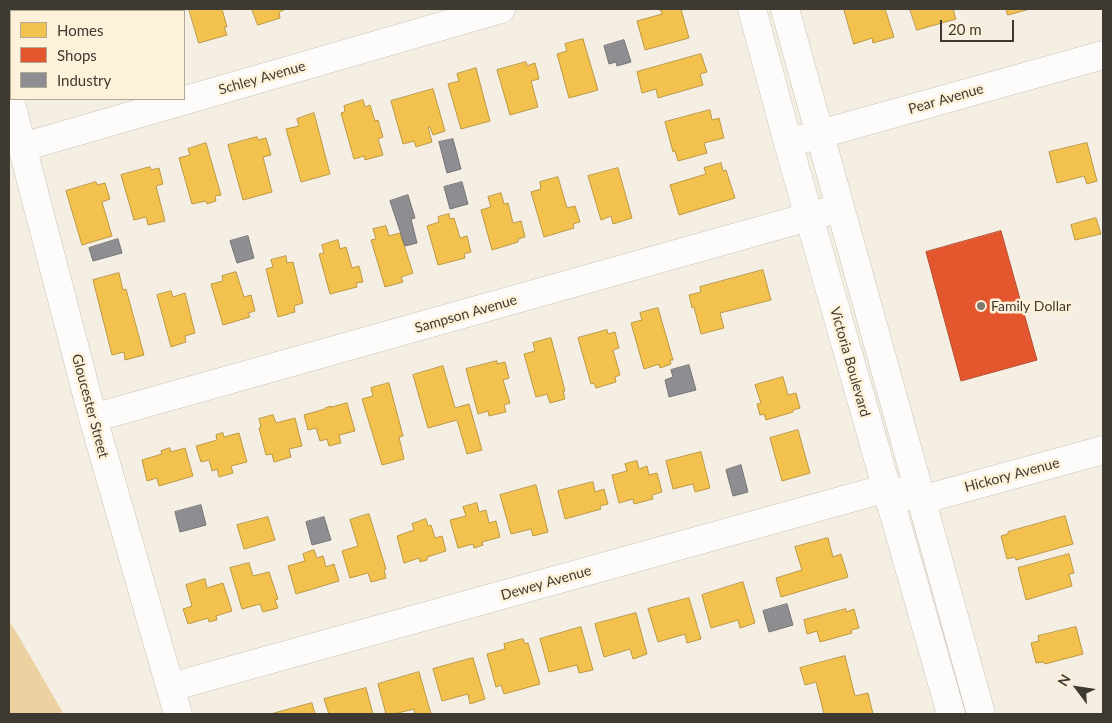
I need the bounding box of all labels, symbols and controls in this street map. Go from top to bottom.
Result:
legend [10,10,185,100]
scale bar [942,10,1016,42]
text: 20 m [948,20,982,38]
text: Homes [57,21,103,39]
text: Shops [57,46,97,64]
street label: Schley Avenue [217,58,307,98]
text: Industry [57,71,111,89]
street label: Pear Avenue [906,80,986,118]
street label: Sampson Avenue [413,291,519,337]
place label: Family Dollar [991,298,1071,314]
marker: Family Dollar [975,300,987,312]
street label: Victoria Boulevard [826,305,874,419]
street label: Gloucester Street [68,352,112,460]
street label: Hickory Avenue [963,454,1061,496]
street label: Dewey Avenue [499,562,593,604]
north arrow [1052,663,1102,713]
text: N [1054,671,1074,689]

